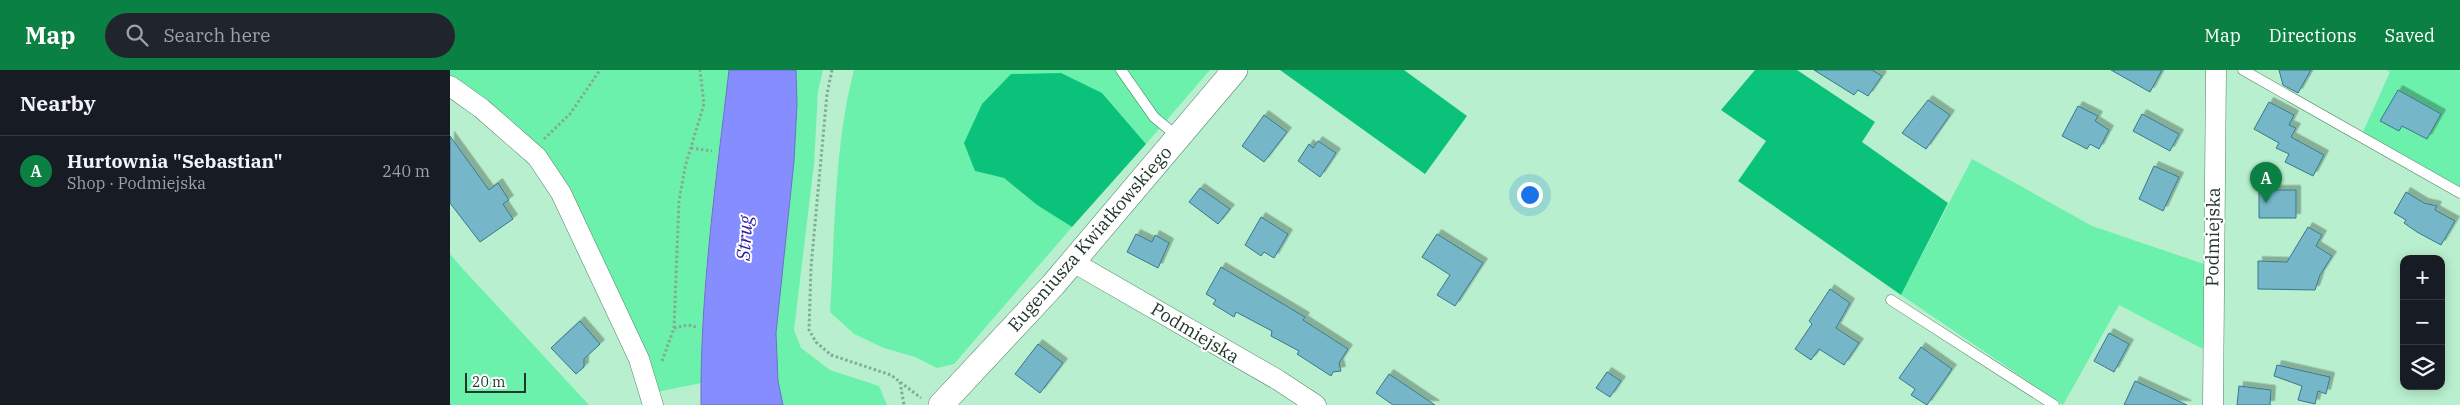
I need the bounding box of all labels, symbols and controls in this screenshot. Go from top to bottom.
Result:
search box [105,13,455,58]
text: Map [25,19,75,51]
icon: search [123,21,151,49]
text: Search here [163,23,270,47]
text: Map [2204,24,2241,47]
text: Directions [2269,24,2357,47]
text: Saved [2385,24,2435,47]
text: Nearby [20,89,96,117]
street label: Eugeniusza Kwiatkowskiego [1003,141,1177,336]
text: Hurtownia "Sebastian" [67,149,283,173]
text: A [30,161,42,181]
text: 240 m [382,161,430,181]
pin: A [2250,162,2282,203]
text: Shop · Podmiejska [67,173,206,193]
your location [1517,182,1543,208]
street label: Podmiejska [2200,187,2225,287]
water label: Strug [731,214,757,262]
map controls [2400,255,2445,390]
button: + [2400,255,2445,300]
street label: Podmiejska [1147,297,1244,368]
button: − [2400,300,2445,345]
button: layers [2400,345,2445,390]
scale bar [465,370,526,393]
text: 20 m [472,373,505,391]

